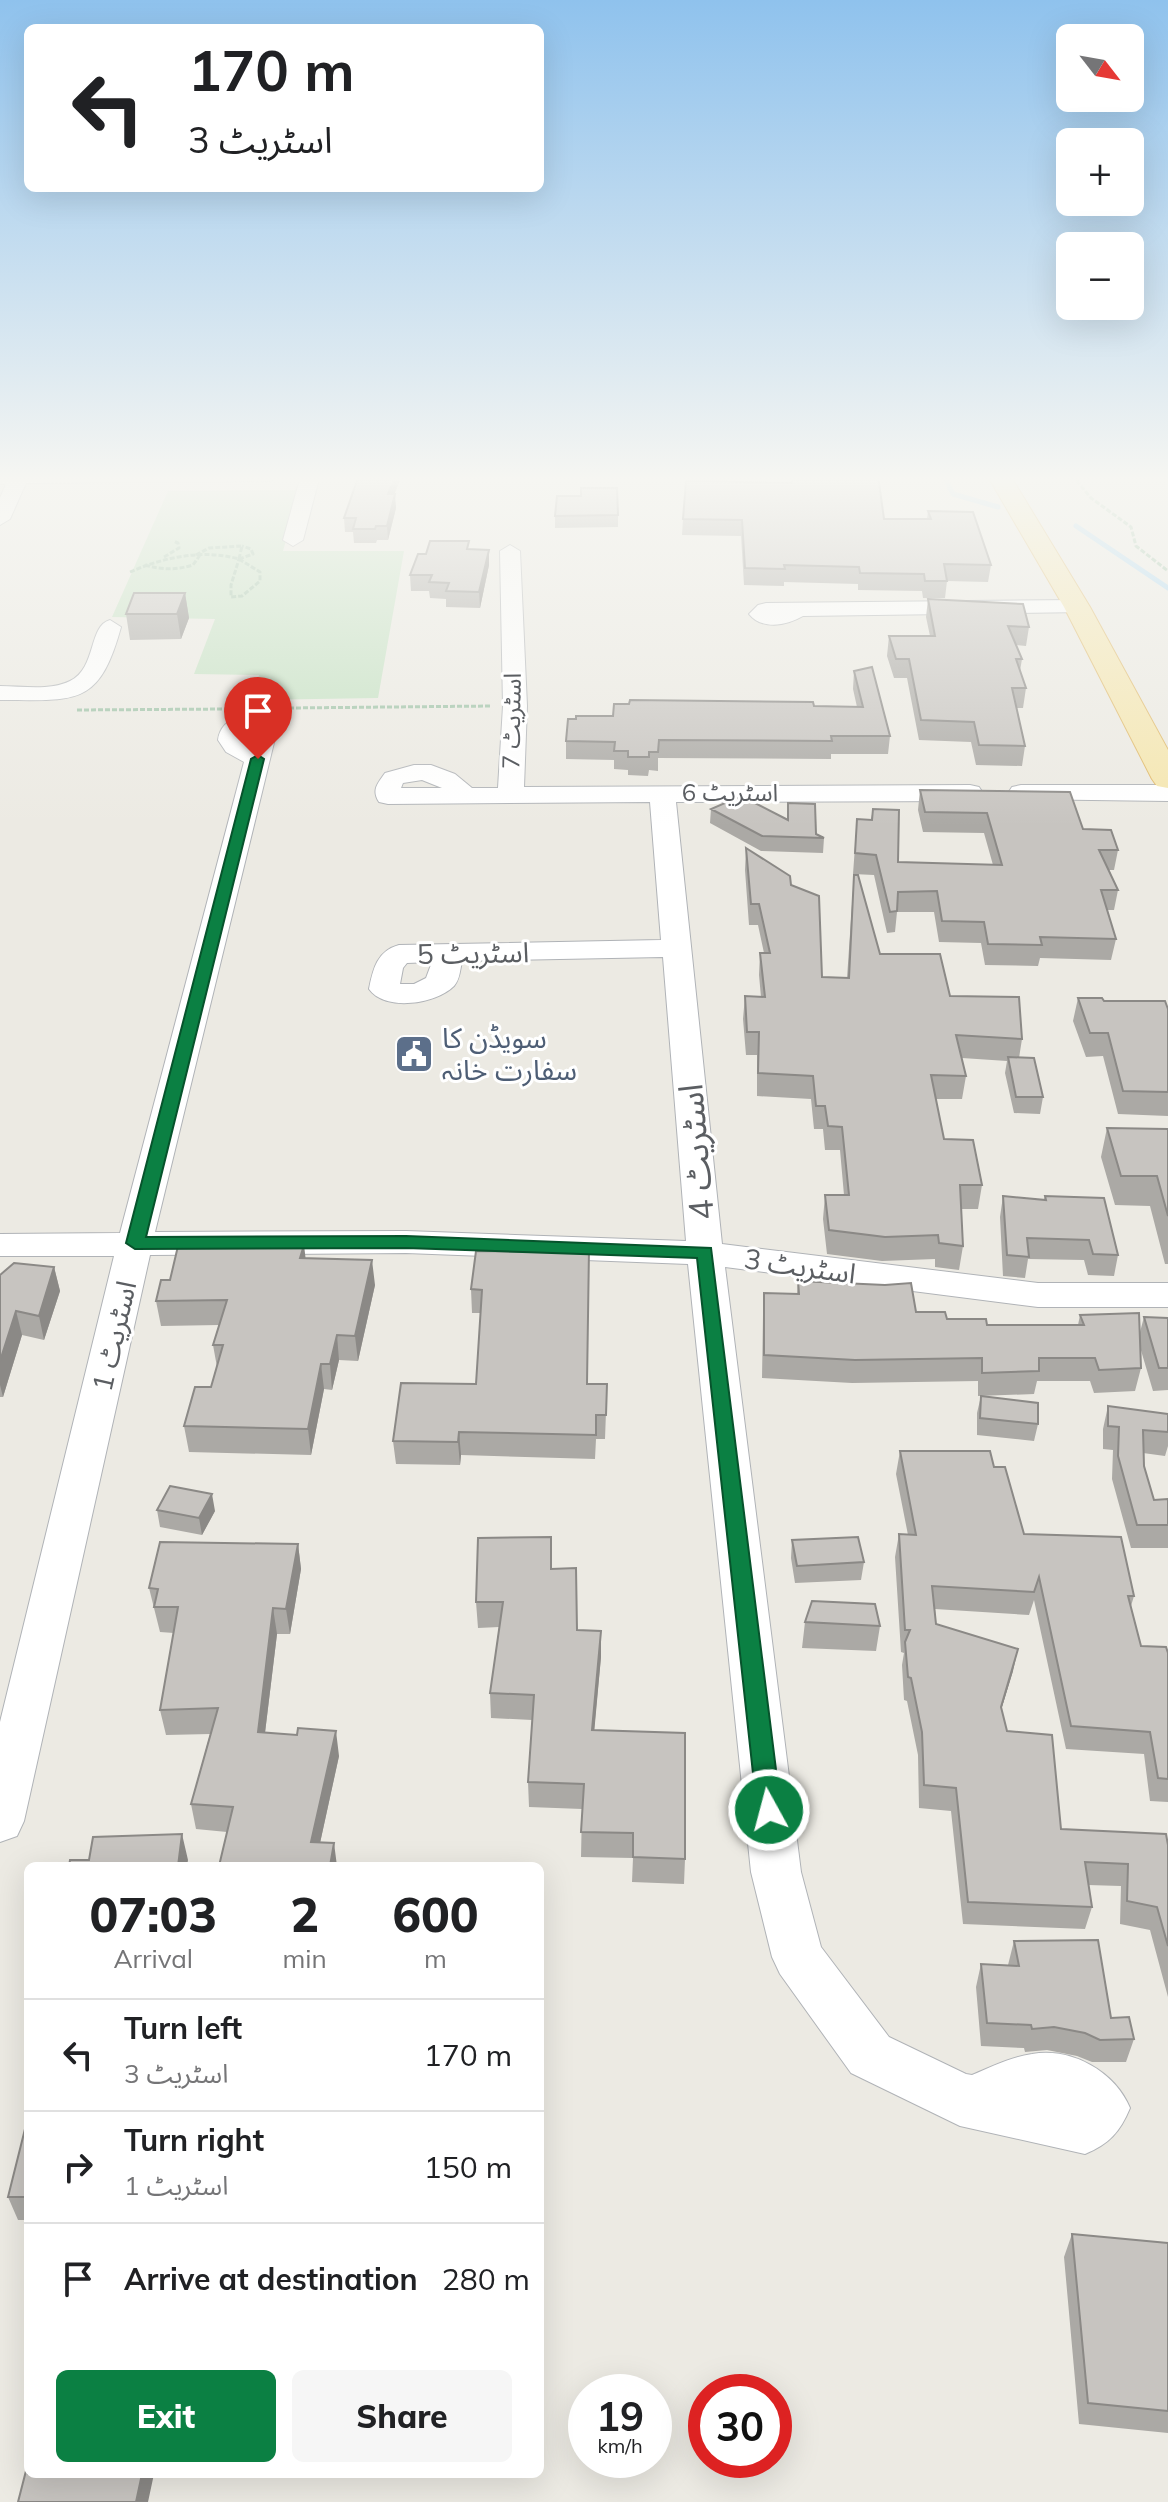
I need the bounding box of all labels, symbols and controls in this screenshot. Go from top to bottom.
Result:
north arrow [1056,24,1144,112]
map controls [1056,24,1144,320]
text: 170 m [188,35,355,105]
icon: left [56,56,160,160]
text: اسٹریٹ 3 [188,117,333,162]
button: + [1056,128,1144,216]
button: − [1056,232,1144,320]
street label: اسٹریٹ 7 [495,673,527,769]
pin [224,677,292,759]
icon: arrive [236,689,280,733]
street label: اسٹریٹ 6 [682,777,778,807]
street label: اسٹریٹ 5 [416,934,529,971]
place label: سویڈن کا سفارت خانہ [442,1020,577,1087]
public building icon: سویڈن کا سفارت خانہ [393,1033,435,1075]
street label: اسٹریٹ 4 [668,1082,723,1222]
street label: اسٹریٹ 3 [742,1240,858,1291]
street label: اسٹریٹ 1 [84,1277,143,1395]
position arrow [727,1768,811,1852]
text: 07:03 [89,1884,217,1944]
text: 2 [290,1884,319,1944]
text: 600 [392,1884,479,1944]
text: Arrival [113,1942,193,1975]
text: min [283,1942,327,1975]
text: m [424,1942,447,1975]
text: Turn left [124,2009,242,2047]
icon: left [56,2033,100,2077]
text: 170 m [424,2036,512,2074]
text: اسٹریٹ 3 [124,2057,228,2090]
text: Turn right [124,2121,264,2159]
icon: right [56,2145,100,2189]
text: 150 m [424,2148,512,2186]
text: اسٹریٹ 1 [124,2169,228,2202]
icon: arrive [56,2257,100,2301]
text: Arrive at destination [124,2260,418,2298]
text: 280 m [442,2260,530,2298]
button: Exit [56,2370,276,2462]
button: Share [292,2370,512,2462]
speed limit sign: 30 [688,2374,792,2478]
text: 19 [596,2391,644,2441]
text: km/h [597,2433,643,2458]

